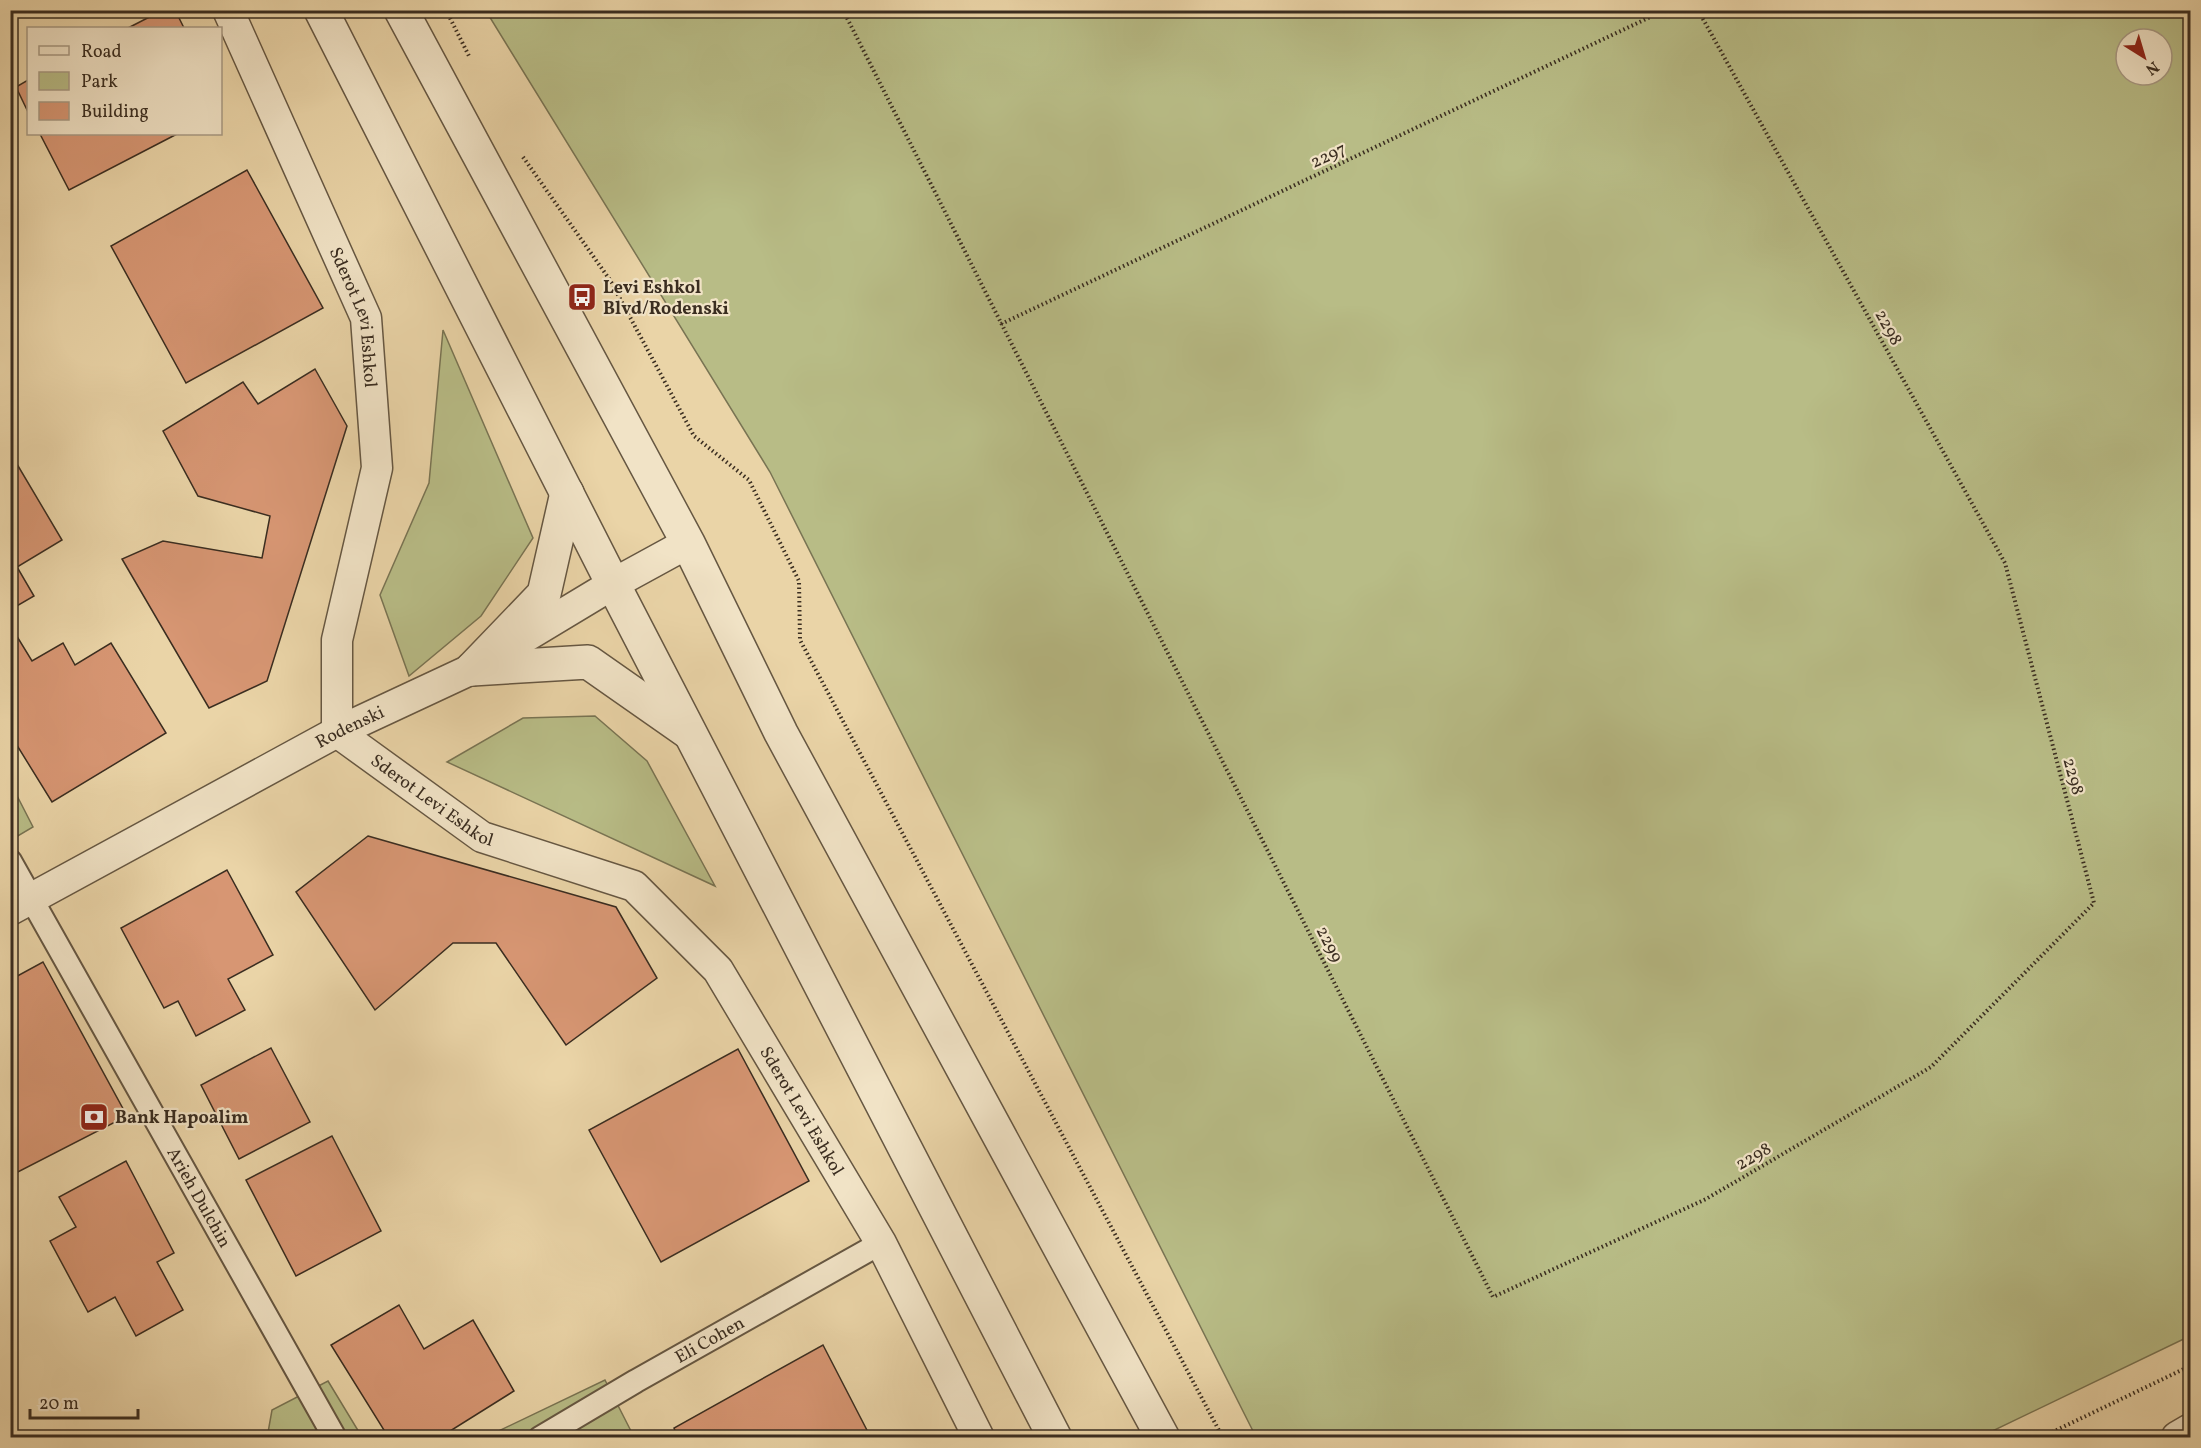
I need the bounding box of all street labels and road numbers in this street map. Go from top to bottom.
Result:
street label: 2297 [1306,137,1351,176]
street label: Sderot Levi Eshkol [322,244,382,388]
street label: 2298 [1868,305,1908,350]
street label: Rodenski [311,701,389,755]
street label: Sderot Levi Eshkol [365,749,496,854]
street label: 2298 [2056,755,2089,798]
street label: 2299 [1309,922,1348,967]
street label: Sderot Levi Eshkol [753,1042,849,1181]
street label: 2298 [1731,1137,1776,1178]
street label: Arieh Dulchin [160,1143,237,1253]
street label: Eli Cohen [671,1311,750,1371]

